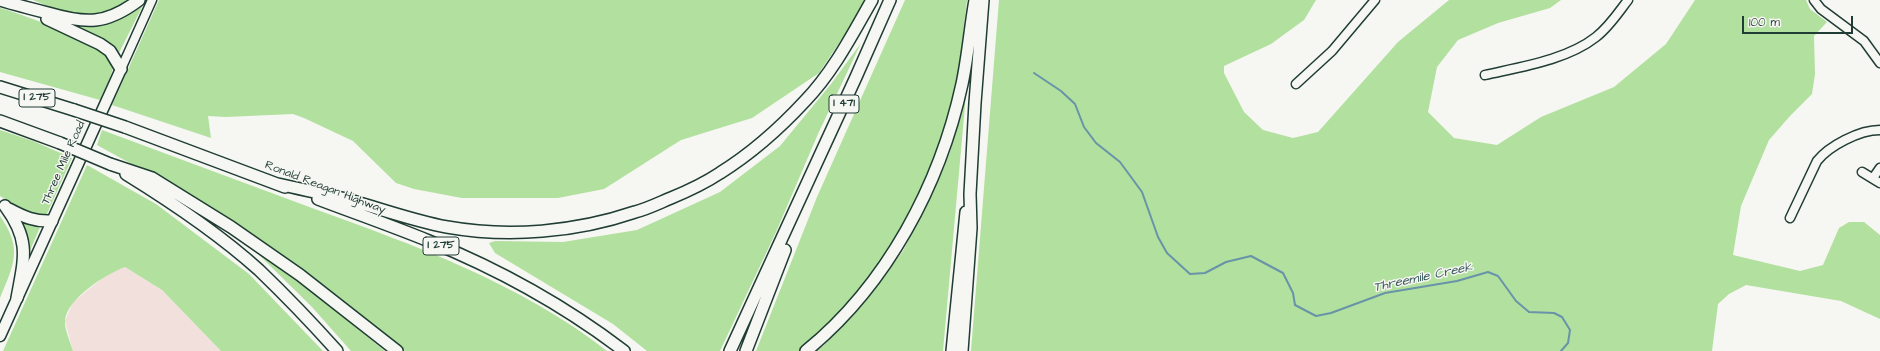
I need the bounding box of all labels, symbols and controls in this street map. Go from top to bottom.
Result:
scale bar [1744,8,1855,34]
text: 100 m [1749,14,1780,31]
road number: I 275 [19,89,55,107]
road number: I 471 [829,95,859,113]
street label: Three Mile Road [39,119,89,207]
street label: Ronald Reagan Highway [263,158,387,218]
road number: I 275 [423,237,459,255]
water label: Threemile Creek [1372,260,1474,296]

